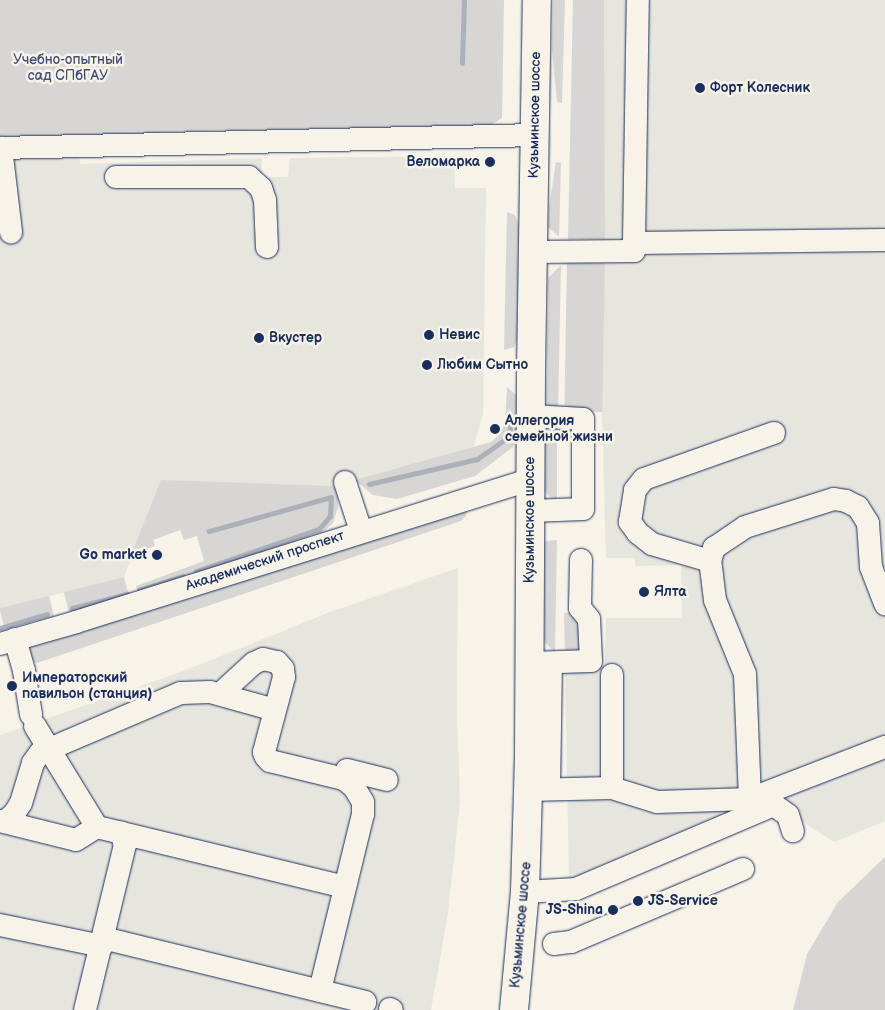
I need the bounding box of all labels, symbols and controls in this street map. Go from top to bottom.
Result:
street label: Кузьминское шоссе [525,51,545,179]
park label: Учебно-опытный сад СПбГАУ [13,52,123,84]
place label: Форт Колесник [710,80,810,96]
marker: Форт Колесник [694,82,706,94]
place label: Веломарка [406,154,480,170]
marker: Веломарка [484,156,496,168]
place label: Невис [439,327,480,343]
marker: Невис [423,329,435,341]
place label: Вкустер [269,330,322,346]
marker: Вкустер [253,332,265,344]
place label: Любим Сытно [437,357,528,373]
marker: Любим Сытно [421,359,433,371]
place label: Аллегория семейной жизни [505,413,613,446]
marker: Аллегория семейной жизни [489,423,501,435]
street label: Кузьминское шоссе [522,457,538,583]
street label: Академический проспект [183,527,347,595]
place label: Go market [80,547,147,563]
marker: Go market [151,549,163,561]
place label: Ялта [654,584,686,600]
marker: Ялта [638,586,650,598]
place label: Императорский павильон (станция) [22,670,152,702]
marker: Императорский павильон (станция) [6,680,18,692]
street label: Кузьминское шоссе [507,861,535,989]
place label: JS-Service [648,893,718,909]
marker: JS-Service [632,895,644,907]
place label: JS-Shina [546,902,603,918]
marker: JS-Shina [607,904,619,916]

